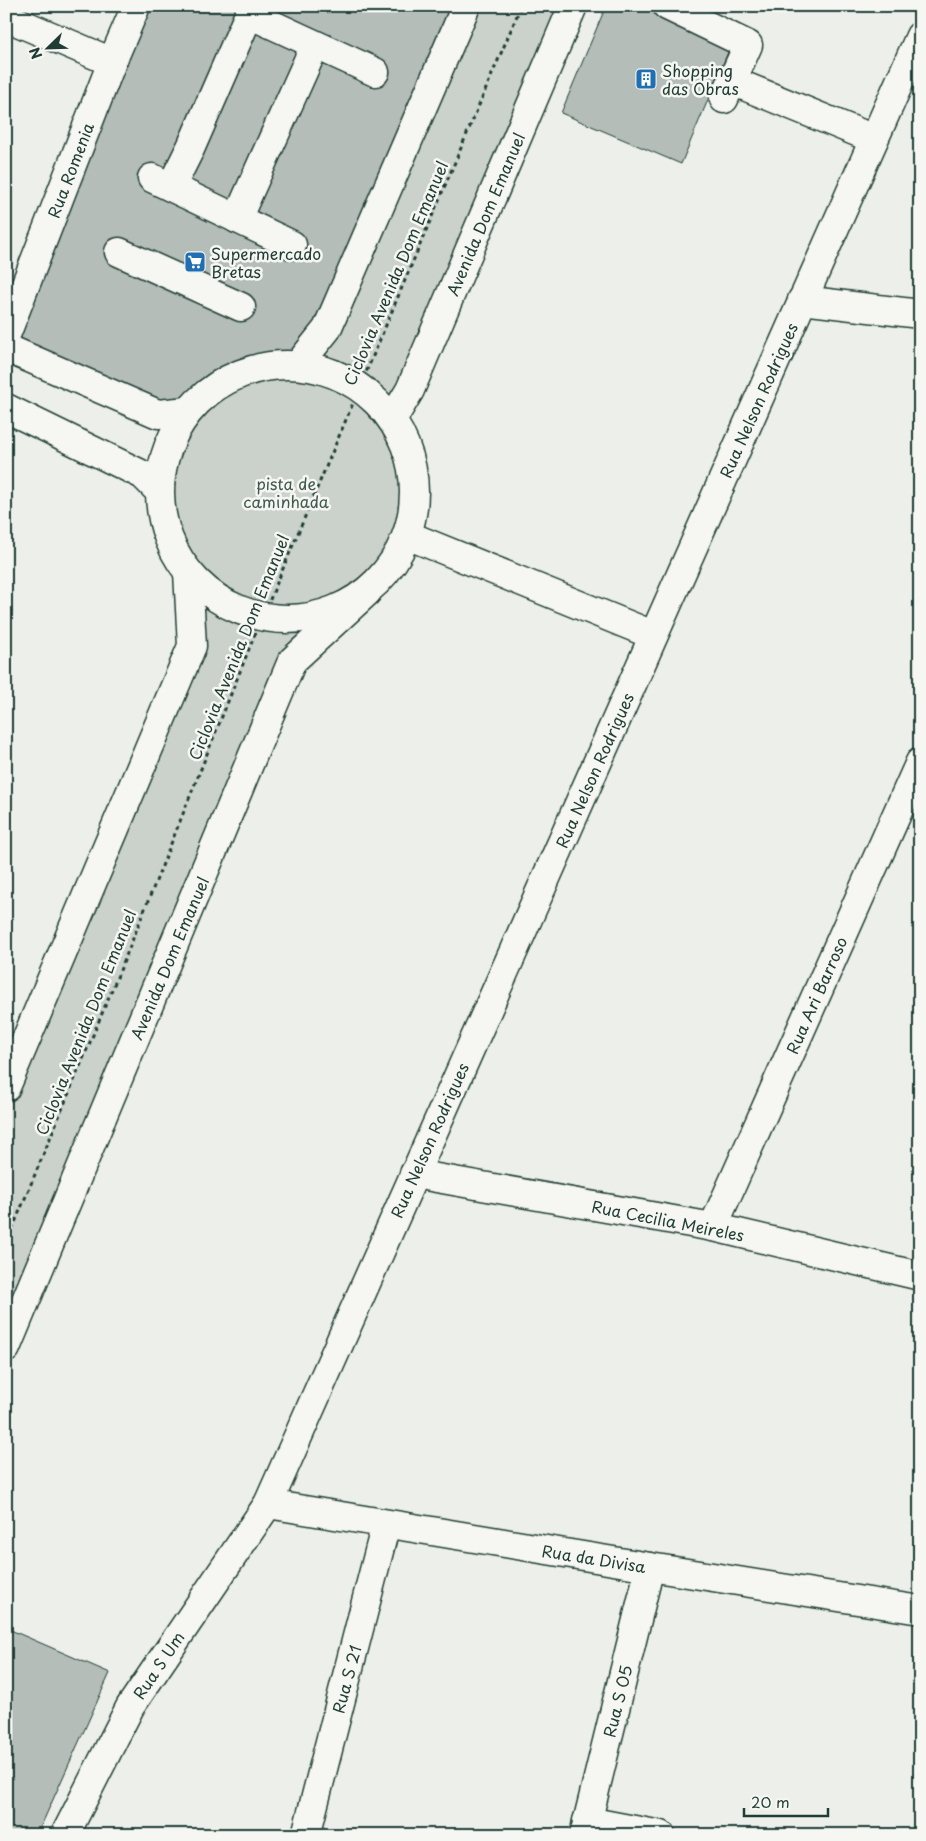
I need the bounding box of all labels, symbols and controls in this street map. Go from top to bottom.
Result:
north arrow [22,22,72,72]
text: N [24,44,47,62]
place label: Shopping das Obras [662,58,739,100]
building icon: Shopping das Obras [634,67,658,91]
street label: Rua Romenia [41,118,99,221]
street label: Avenida Dom Emanuel [440,129,530,299]
street label: Ciclovia Avenida Dom Emanuel [337,157,453,389]
place label: Supermercado Bretas [211,241,321,283]
supermarket icon: Supermercado Bretas [183,250,207,274]
street label: Rua Nelson Rodrigues [713,318,803,482]
park label: pista de caminhada [243,471,329,513]
street label: Ciclovia Avenida Dom Emanuel [182,531,294,763]
street label: Rua Nelson Rodrigues [549,688,639,852]
street label: Avenida Dom Emanuel [124,873,214,1043]
street label: Ciclovia Avenida Dom Emanuel [29,906,141,1138]
street label: Rua Ari Barroso [779,933,853,1057]
street label: Rua Nelson Rodrigues [384,1058,474,1222]
street label: Rua Cecilia Meireles [590,1193,746,1247]
street label: Rua da Divisa [540,1538,648,1578]
street label: Rua S Um [126,1626,190,1704]
street label: Rua S 21 [325,1642,367,1716]
street label: Rua S 05 [596,1662,638,1740]
scale bar [744,1786,827,1818]
text: 20 m [751,1790,790,1813]

